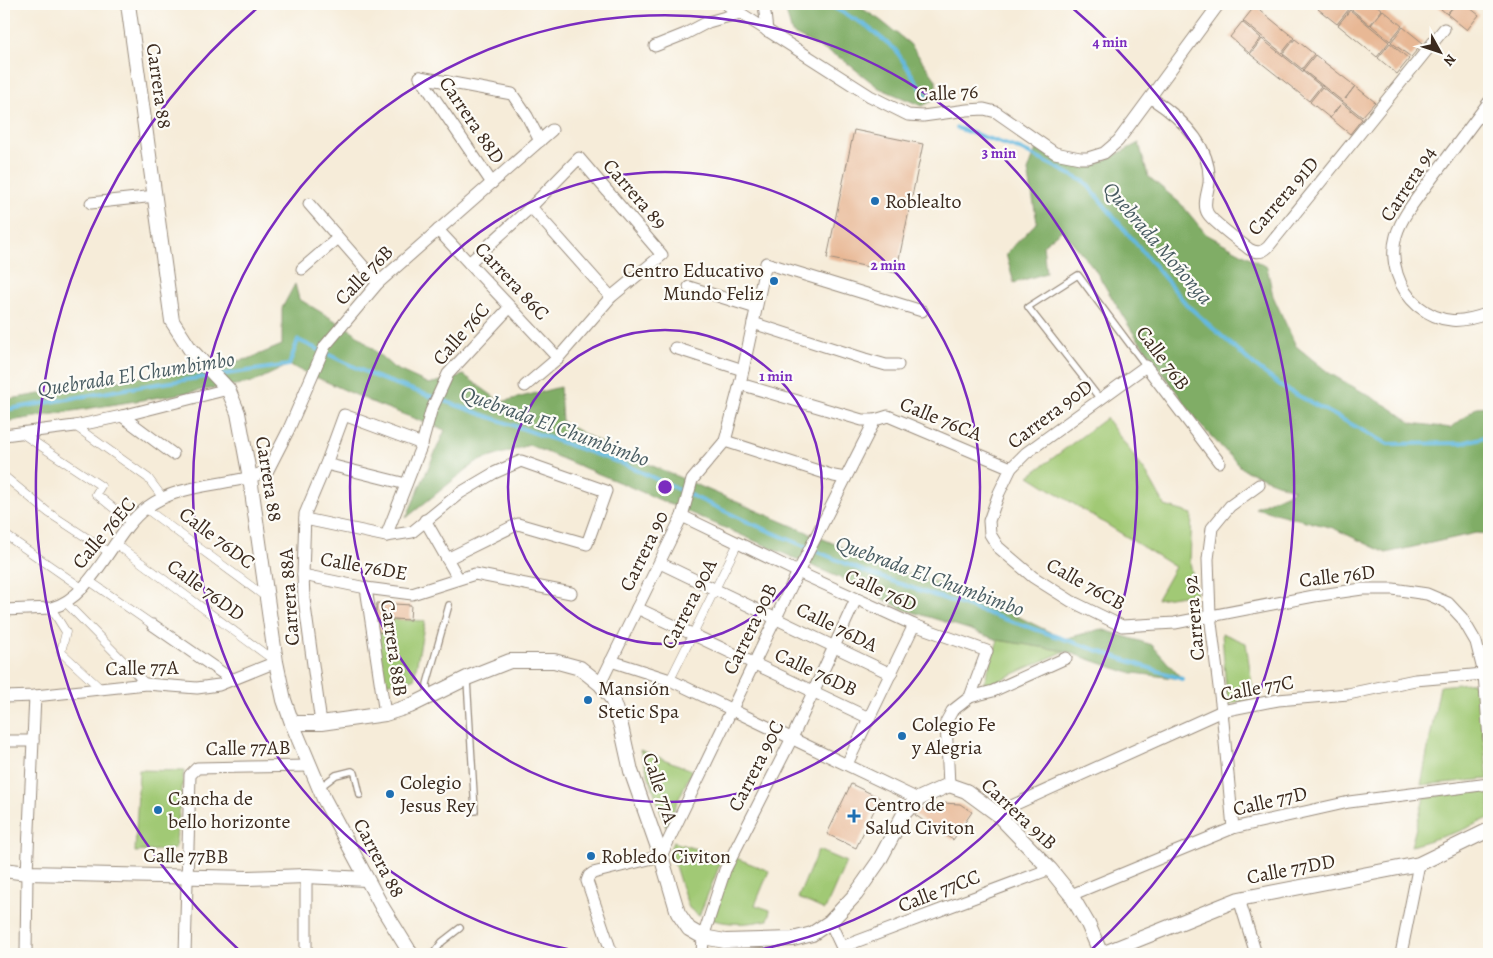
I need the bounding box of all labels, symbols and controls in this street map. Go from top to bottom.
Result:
north arrow [1416,28,1466,78]
text: 4 min [1092,32,1128,52]
street label: Carrera 88 [140,42,178,130]
text: N [1439,50,1460,70]
street label: Carrera 88D [433,71,511,169]
street label: Calle 76 [915,78,979,108]
street label: Carrera 94 [1374,141,1442,227]
text: 3 min [982,143,1017,163]
street label: Carrera 91D [1241,151,1325,241]
street label: Carrera 89 [597,153,673,235]
water label: Quebrada Moñonga [1097,175,1219,311]
place label: Roblealto [885,188,961,215]
marker: Roblealto [869,195,881,207]
street label: Carrera 86C [469,236,555,326]
street label: Calle 76B [329,239,399,311]
text: 2 min [870,255,906,275]
place label: Centro Educativo Mundo Feliz [623,257,764,307]
marker: Centro Educativo Mundo Feliz [768,275,780,287]
street label: Calle 76C [426,297,496,371]
street label: Calle 76B [1130,320,1196,396]
water label: Quebrada El Chumbimbo [36,345,236,403]
text: 1 min [759,366,793,386]
street label: Carrera 90D [1002,373,1098,455]
water label: Quebrada El Chumbimbo [457,379,653,473]
street label: Calle 76CA [896,390,986,448]
street label: Carrera 88 [249,434,289,524]
centre of rings [656,478,674,496]
street label: Calle 76EC [66,491,142,575]
street label: Calle 76DC [173,501,261,575]
street label: Carrera 90 [613,506,675,596]
water label: Quebrada El Chumbimbo [832,529,1028,623]
street label: Calle 76DE [318,545,410,587]
street label: Carrera 88A [272,547,306,647]
street label: Calle 76CB [1042,551,1130,617]
street label: Calle 76DD [162,553,250,627]
street label: Carrera 90A [655,554,723,654]
street label: Calle 76D [1298,558,1376,594]
street label: Calle 76D [841,562,921,618]
street label: Carrera 92 [1177,574,1211,662]
street label: Carrera 90B [716,579,784,679]
street label: Calle 76DA [792,596,883,658]
street label: Carrera 88B [374,598,414,698]
street label: Calle 76DB [770,641,862,703]
street label: Calle 77A [105,654,179,682]
street label: Calle 77C [1218,668,1296,708]
place label: Mansión Stetic Spa [598,675,680,725]
marker: Mansión Stetic Spa [582,694,594,706]
place label: Colegio Fe y Alegria [911,711,996,761]
street label: Carrera 90C [722,716,790,816]
marker: Colegio Fe y Alegria [896,730,908,742]
street label: Calle 77AB [205,734,291,762]
street label: Calle 77A [636,749,684,827]
place label: Colegio Jesus Rey [400,769,476,819]
street label: Carrera 91B [975,772,1063,856]
street label: Calle 77D [1230,779,1310,823]
place label: Cancha de bello horizonte [168,785,290,835]
marker: Colegio Jesus Rey [384,788,396,800]
place label: Centro de Salud Civiton [865,791,975,841]
marker: Cancha de bello horizonte [152,804,164,816]
marker: Centro de Salud Civiton [847,809,861,823]
street label: Carrera 88 [347,814,411,902]
street label: Calle 77BB [143,842,229,870]
place label: Robledo Civiton [601,843,731,870]
street label: Calle 77DD [1245,847,1337,891]
marker: Robledo Civiton [585,850,597,862]
street label: Calle 77CC [894,863,984,919]

